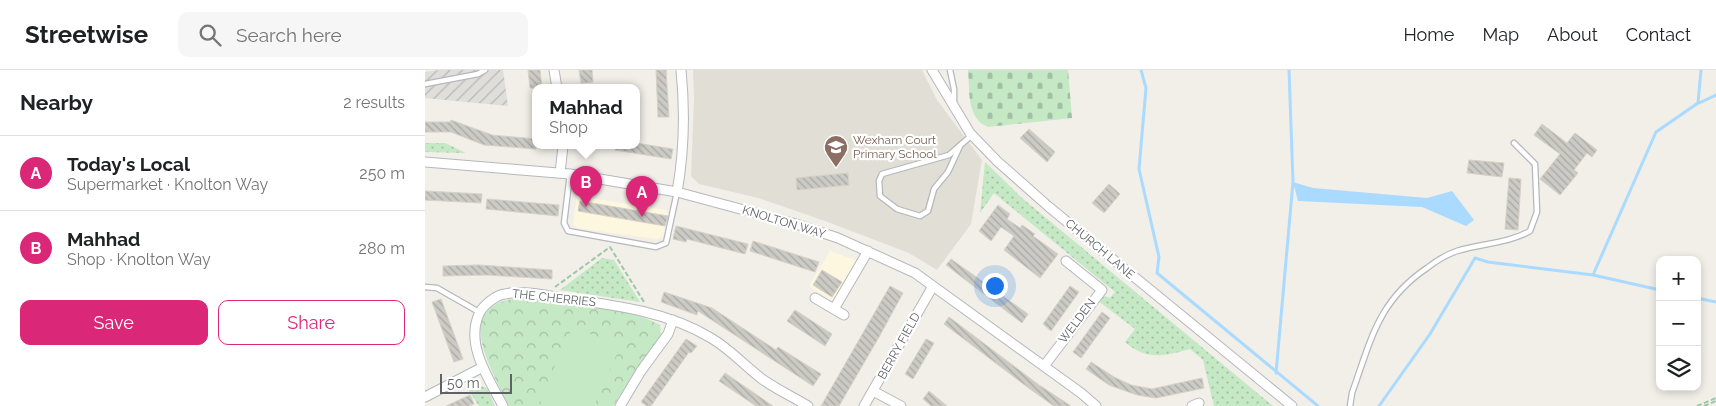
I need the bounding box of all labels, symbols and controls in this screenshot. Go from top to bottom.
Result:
search box [178,12,528,57]
text: Streetwise [25,20,148,49]
icon: search [196,21,224,49]
text: Search here [236,24,342,46]
text: Home [1403,24,1454,45]
text: Map [1482,24,1519,45]
text: About [1547,24,1598,45]
text: Contact [1626,24,1691,45]
popup [532,84,640,149]
text: Nearby [20,90,93,115]
text: 2 results [343,93,405,112]
text: Mahhad [549,96,623,118]
text: Shop [549,118,588,137]
place label: Wexham Court Primary School [853,133,937,161]
school or university icon: Wexham Court Primary School [823,134,849,168]
text: Today's Local [67,153,190,175]
text: A [31,164,41,183]
text: 250 m [359,164,405,183]
pin: B [570,166,602,207]
text: Supermarket · Knolton Way [67,175,268,194]
pin: A [626,176,658,217]
street label: KNOLTON WAY [741,203,828,241]
street label: CHURCH LANE [1063,216,1137,282]
text: Mahhad [67,228,140,250]
text: B [31,239,41,258]
text: 280 m [359,239,405,258]
text: Shop · Knolton Way [67,250,211,269]
map controls [1656,256,1701,391]
button: + [1656,256,1701,301]
your location [982,273,1008,299]
street label: THE CHERRIES [511,287,597,309]
street label: WELDEN [1056,296,1098,346]
button: Save [20,300,208,345]
button: Share [218,300,405,345]
button: − [1656,301,1701,346]
street label: BERRY FIELD [875,310,923,382]
button: layers [1656,346,1701,391]
scale bar [440,371,513,394]
text: 50 m [447,375,480,391]

